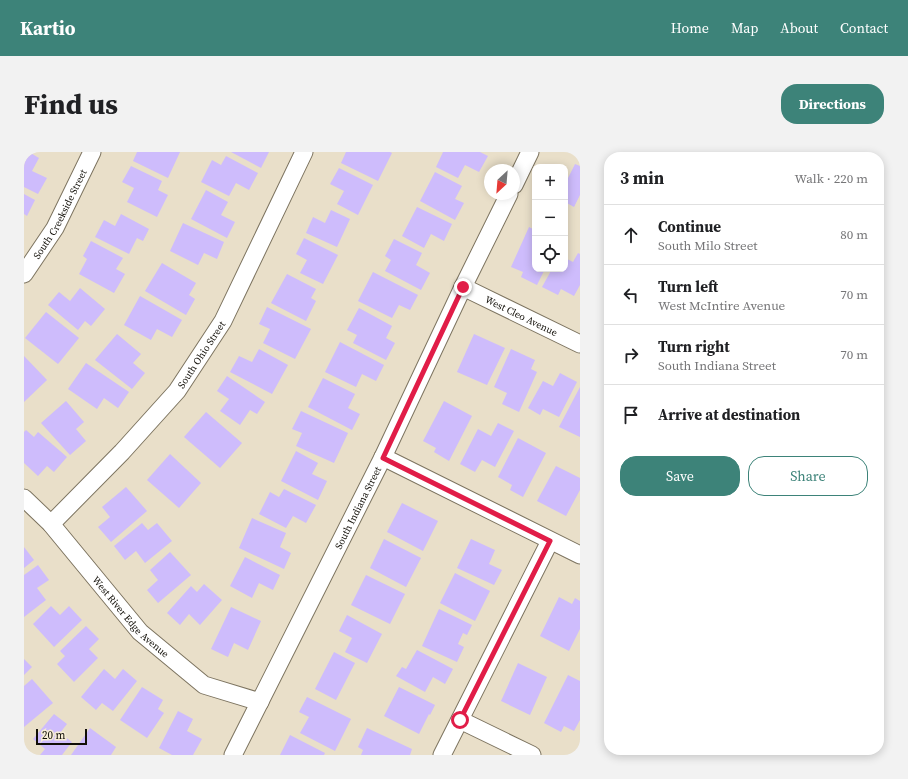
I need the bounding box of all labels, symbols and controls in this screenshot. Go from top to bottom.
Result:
text: Kartio [20,15,76,41]
text: Home [671,18,709,38]
text: Map [731,18,758,38]
text: About [780,18,818,38]
text: Contact [840,18,888,38]
button: Directions [781,84,884,124]
text: Find us [24,85,118,123]
north arrow [484,164,520,200]
map controls [532,164,568,272]
button: + [532,164,568,200]
street label: South Creekside Street [30,166,89,261]
text: 3 min [620,166,664,190]
text: Walk · 220 m [795,170,868,187]
button: − [532,200,568,236]
text: Continue [658,216,721,237]
icon: ahead [620,224,642,246]
text: 80 m [840,226,868,243]
button: locate [532,236,568,272]
text: South Milo Street [658,237,758,254]
text: Turn left [658,276,718,297]
route end [454,278,472,296]
icon: left [620,284,642,306]
text: 70 m [840,286,868,303]
street label: West Cleo Avenue [483,292,560,339]
text: West McIntire Avenue [658,297,785,314]
street label: South Ohio Street [174,318,228,391]
text: Turn right [658,336,730,357]
icon: right [620,344,642,366]
text: 70 m [840,346,868,363]
text: South Indiana Street [658,357,776,374]
icon: arrive [620,404,642,426]
text: Arrive at destination [658,404,800,425]
button: Save [620,456,740,496]
button: Share [748,456,868,496]
street label: South Indiana Street [331,463,384,551]
street label: West River Edge Avenue [90,573,172,660]
route start [451,711,469,729]
scale bar [36,727,87,746]
text: 20 m [42,728,65,743]

